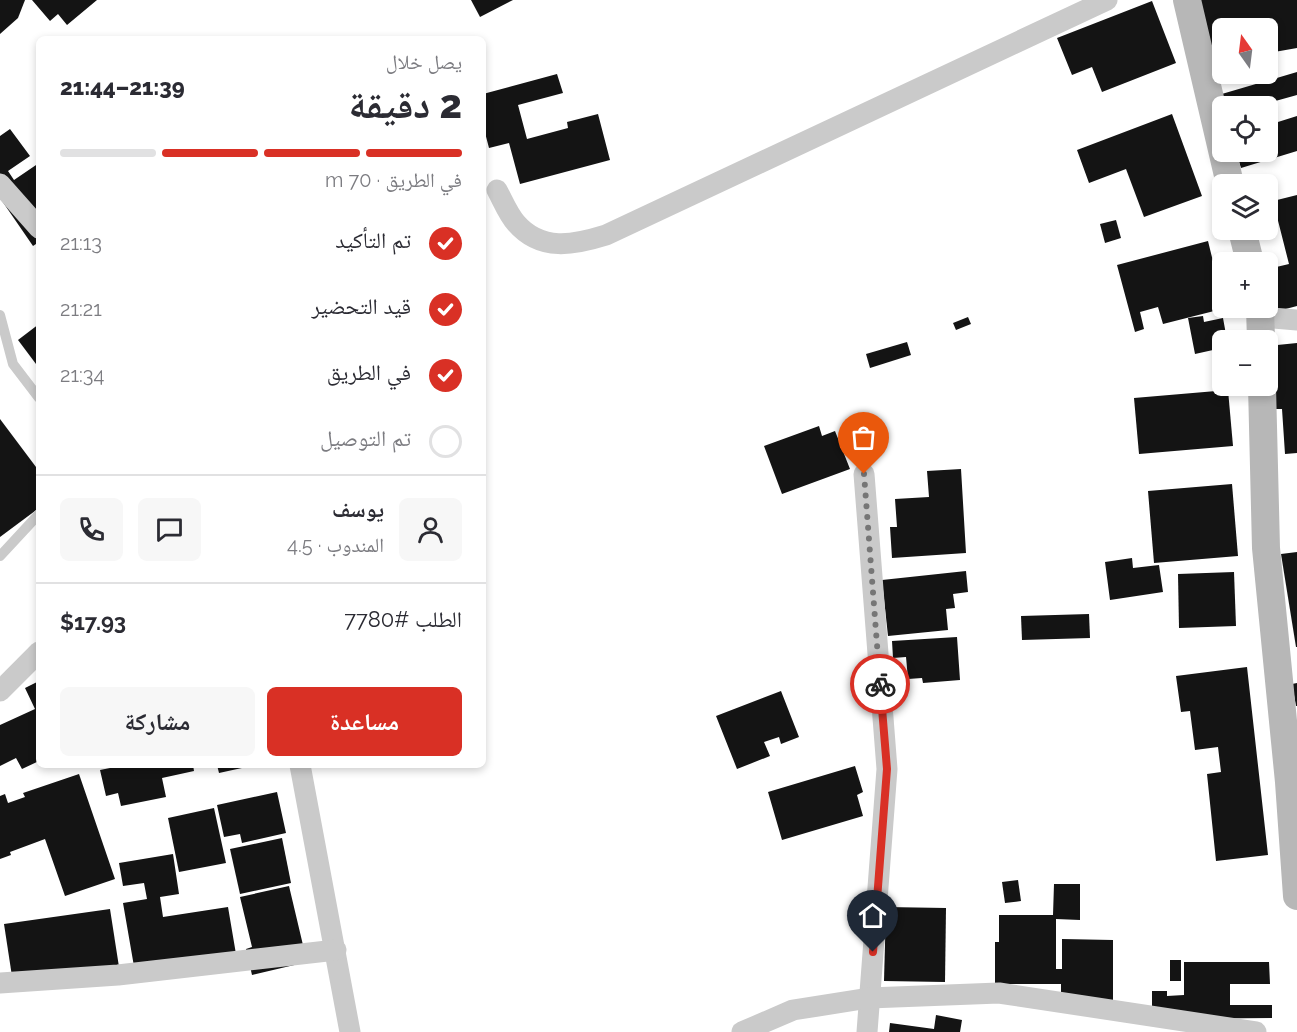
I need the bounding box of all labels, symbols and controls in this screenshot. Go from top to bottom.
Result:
north arrow [1212,18,1278,84]
map controls [1212,18,1278,396]
text: يصل خلال [386,50,462,74]
text: 21:39–21:44 [60,74,185,100]
text: 2 دقيقة [348,81,462,127]
button: locate [1212,96,1278,162]
text: في الطريق · 70 m [325,168,462,192]
button: layers [1212,174,1278,240]
text: تم التأكيد [335,227,411,253]
icon: check [429,227,462,260]
text: 21:13 [60,231,102,255]
button: + [1212,252,1278,318]
text: قيد التحضير [311,293,411,319]
icon: check [429,293,462,326]
text: 21:21 [60,297,102,321]
button: − [1212,330,1278,396]
text: في الطريق [327,359,411,385]
icon: check [429,359,462,392]
text: 21:34 [60,363,104,387]
pin [838,412,889,474]
icon: bag [847,421,880,454]
text: تم التوصيل [320,425,411,451]
text: يوسف [332,496,384,522]
button: phone [60,498,123,561]
button: chat [138,498,201,561]
button: person [399,498,462,561]
text: المندوب · 4.5 [287,533,384,557]
text: الطلب #7780 [344,606,462,632]
text: $17.93 [60,609,126,635]
courier [850,654,910,714]
icon: bike [864,668,897,701]
button: مشاركة [60,687,255,756]
button: مساعدة [267,687,462,756]
pin [847,890,898,952]
icon: home [856,899,889,932]

